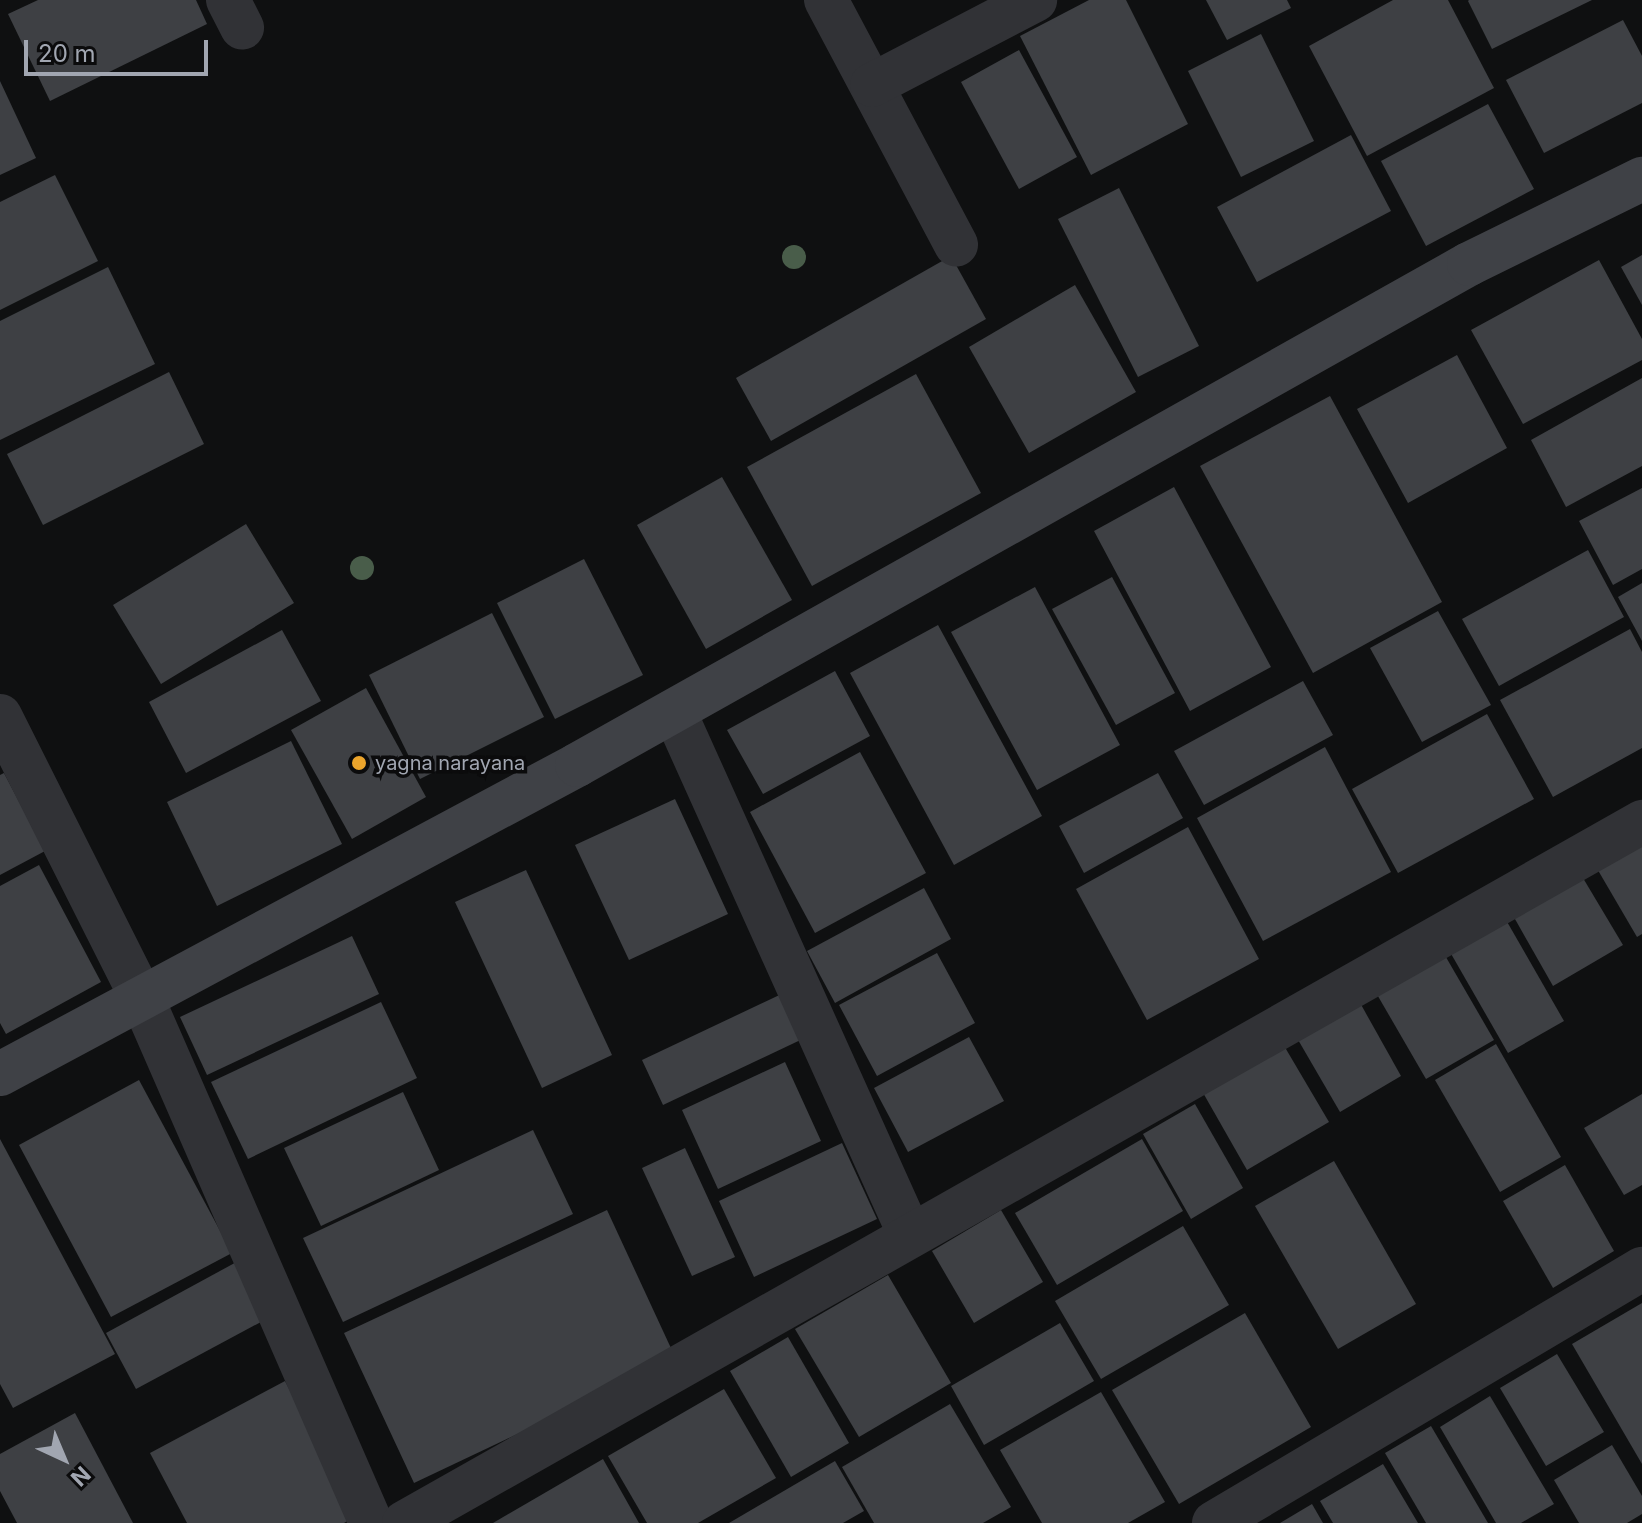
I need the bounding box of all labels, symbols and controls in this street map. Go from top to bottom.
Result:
scale bar [28,24,212,74]
text: 20 m [38,39,96,68]
place label: yagna narayana [375,751,525,775]
marker: yagna narayana [350,754,368,772]
north arrow [24,1419,104,1499]
text: N [66,1461,96,1491]

